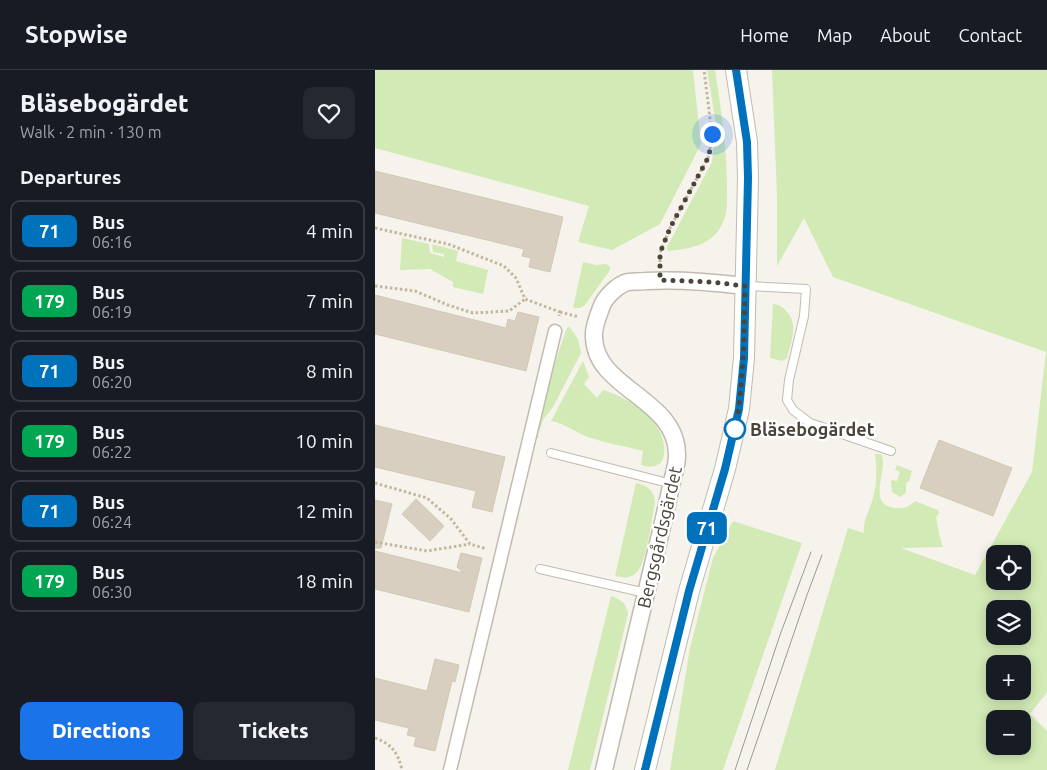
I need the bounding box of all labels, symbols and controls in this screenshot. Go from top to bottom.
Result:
text: Stopwise [25,21,128,48]
text: Home [740,25,789,45]
text: Map [817,25,852,45]
text: About [880,25,930,45]
text: Contact [958,25,1022,45]
button: heart [303,87,355,139]
text: Bläsebogärdet [20,90,189,117]
your location [700,122,725,147]
text: Walk · 2 min · 130 m [20,123,162,141]
text: Departures [20,166,121,188]
text: Bus [92,211,125,233]
text: 4 min [306,220,353,242]
text: 71 [39,221,60,241]
text: 06:16 [92,233,132,251]
text: Bus [92,281,125,303]
text: 7 min [306,290,353,312]
text: 179 [34,291,65,311]
text: 06:19 [92,303,132,321]
text: Bus [92,351,125,373]
text: 8 min [306,360,353,382]
text: 71 [39,361,60,381]
text: 06:20 [92,373,132,391]
marker: Bläsebogärdet [724,418,746,440]
place label: Bläsebogärdet [750,419,875,439]
text: Bus [92,421,125,443]
text: 10 min [295,430,353,452]
text: 179 [34,431,65,451]
text: 06:22 [92,443,132,461]
street label: Bergsgårdsgärdet [633,464,685,610]
text: Bus [92,491,125,513]
text: 12 min [295,500,353,522]
text: 71 [39,501,60,521]
line badge: 71 [685,512,729,544]
text: 06:24 [92,513,132,531]
text: 71 [697,518,717,538]
map controls [986,545,1031,755]
button: locate [986,545,1031,590]
text: Bus [92,561,125,583]
text: 18 min [295,570,353,592]
text: 179 [34,571,65,591]
text: 06:30 [92,583,132,601]
button: layers [986,600,1031,645]
button: + [986,655,1031,700]
button: Directions [20,702,183,760]
button: Tickets [193,702,355,760]
button: − [986,710,1031,755]

